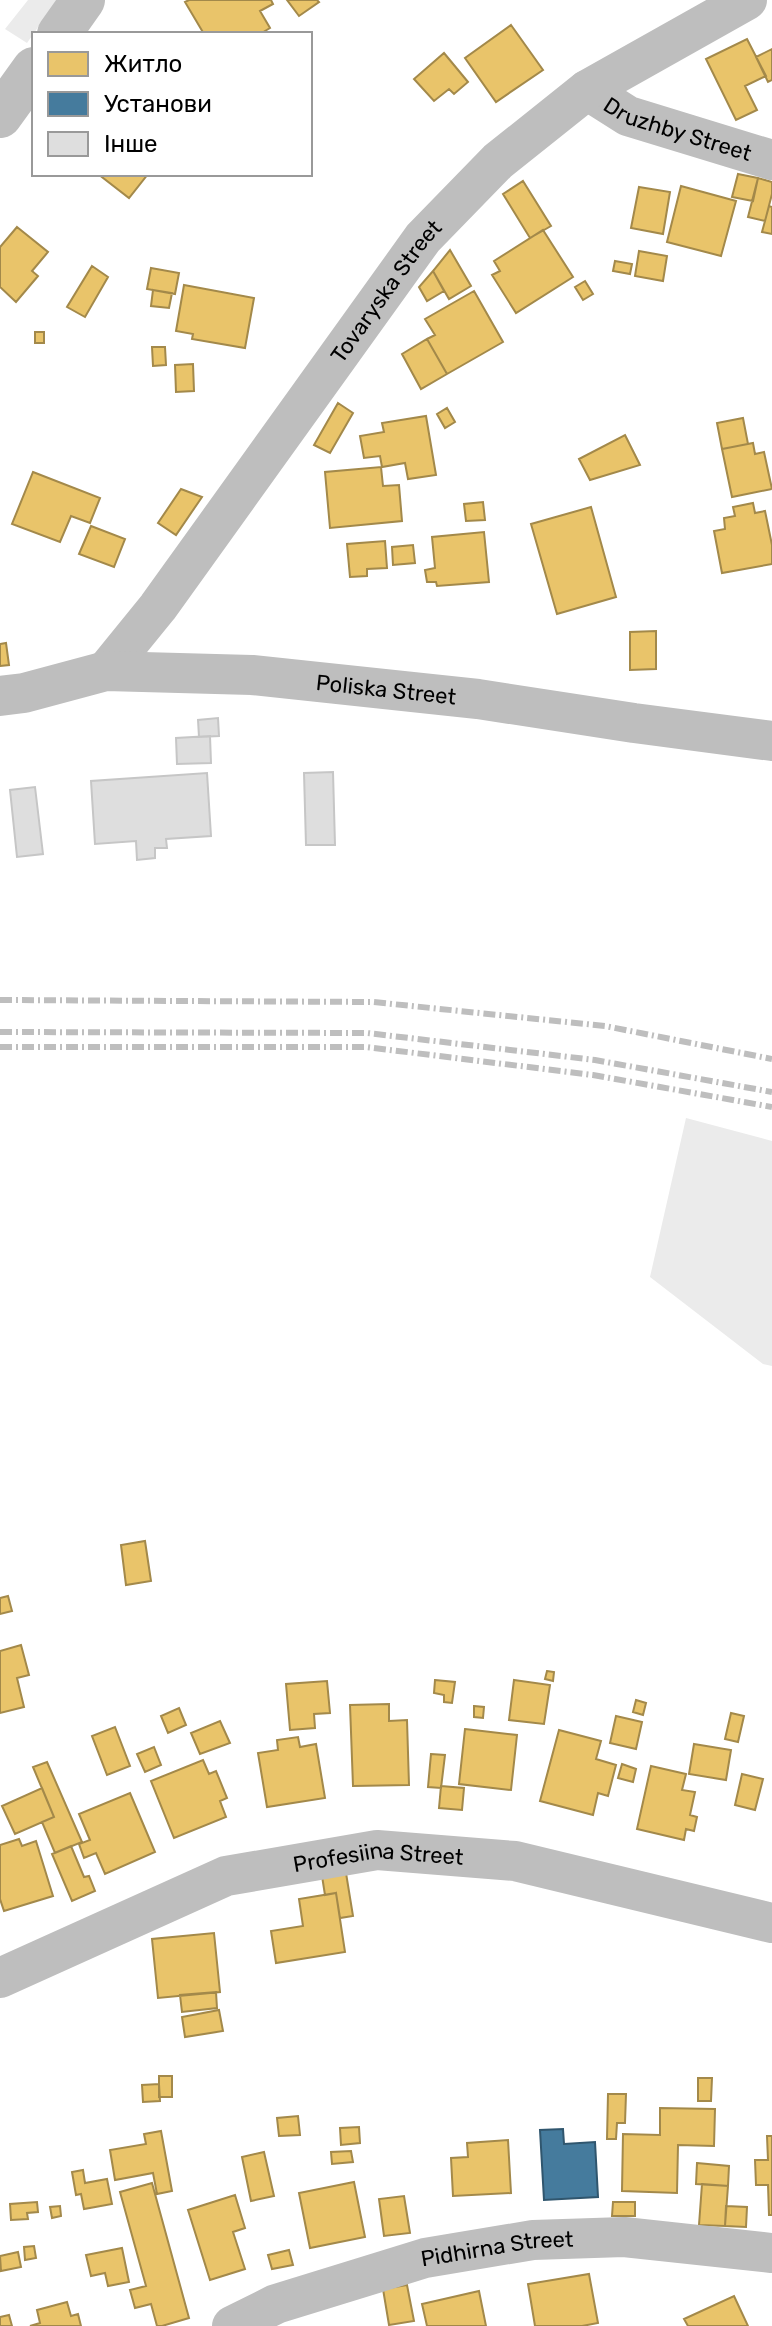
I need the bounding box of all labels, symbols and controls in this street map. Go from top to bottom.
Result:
legend [32,32,312,176]
text: Житло [104,50,182,78]
text: Установи [104,90,212,118]
street label: Druzhby Street [599,91,755,167]
text: Інше [104,130,158,158]
street label: Tovaryska Street [325,214,447,368]
street label: Poliska Street [315,668,458,710]
street label: Profesiina Street [291,1836,465,1878]
street label: Pidhirna Street [419,2225,574,2272]

